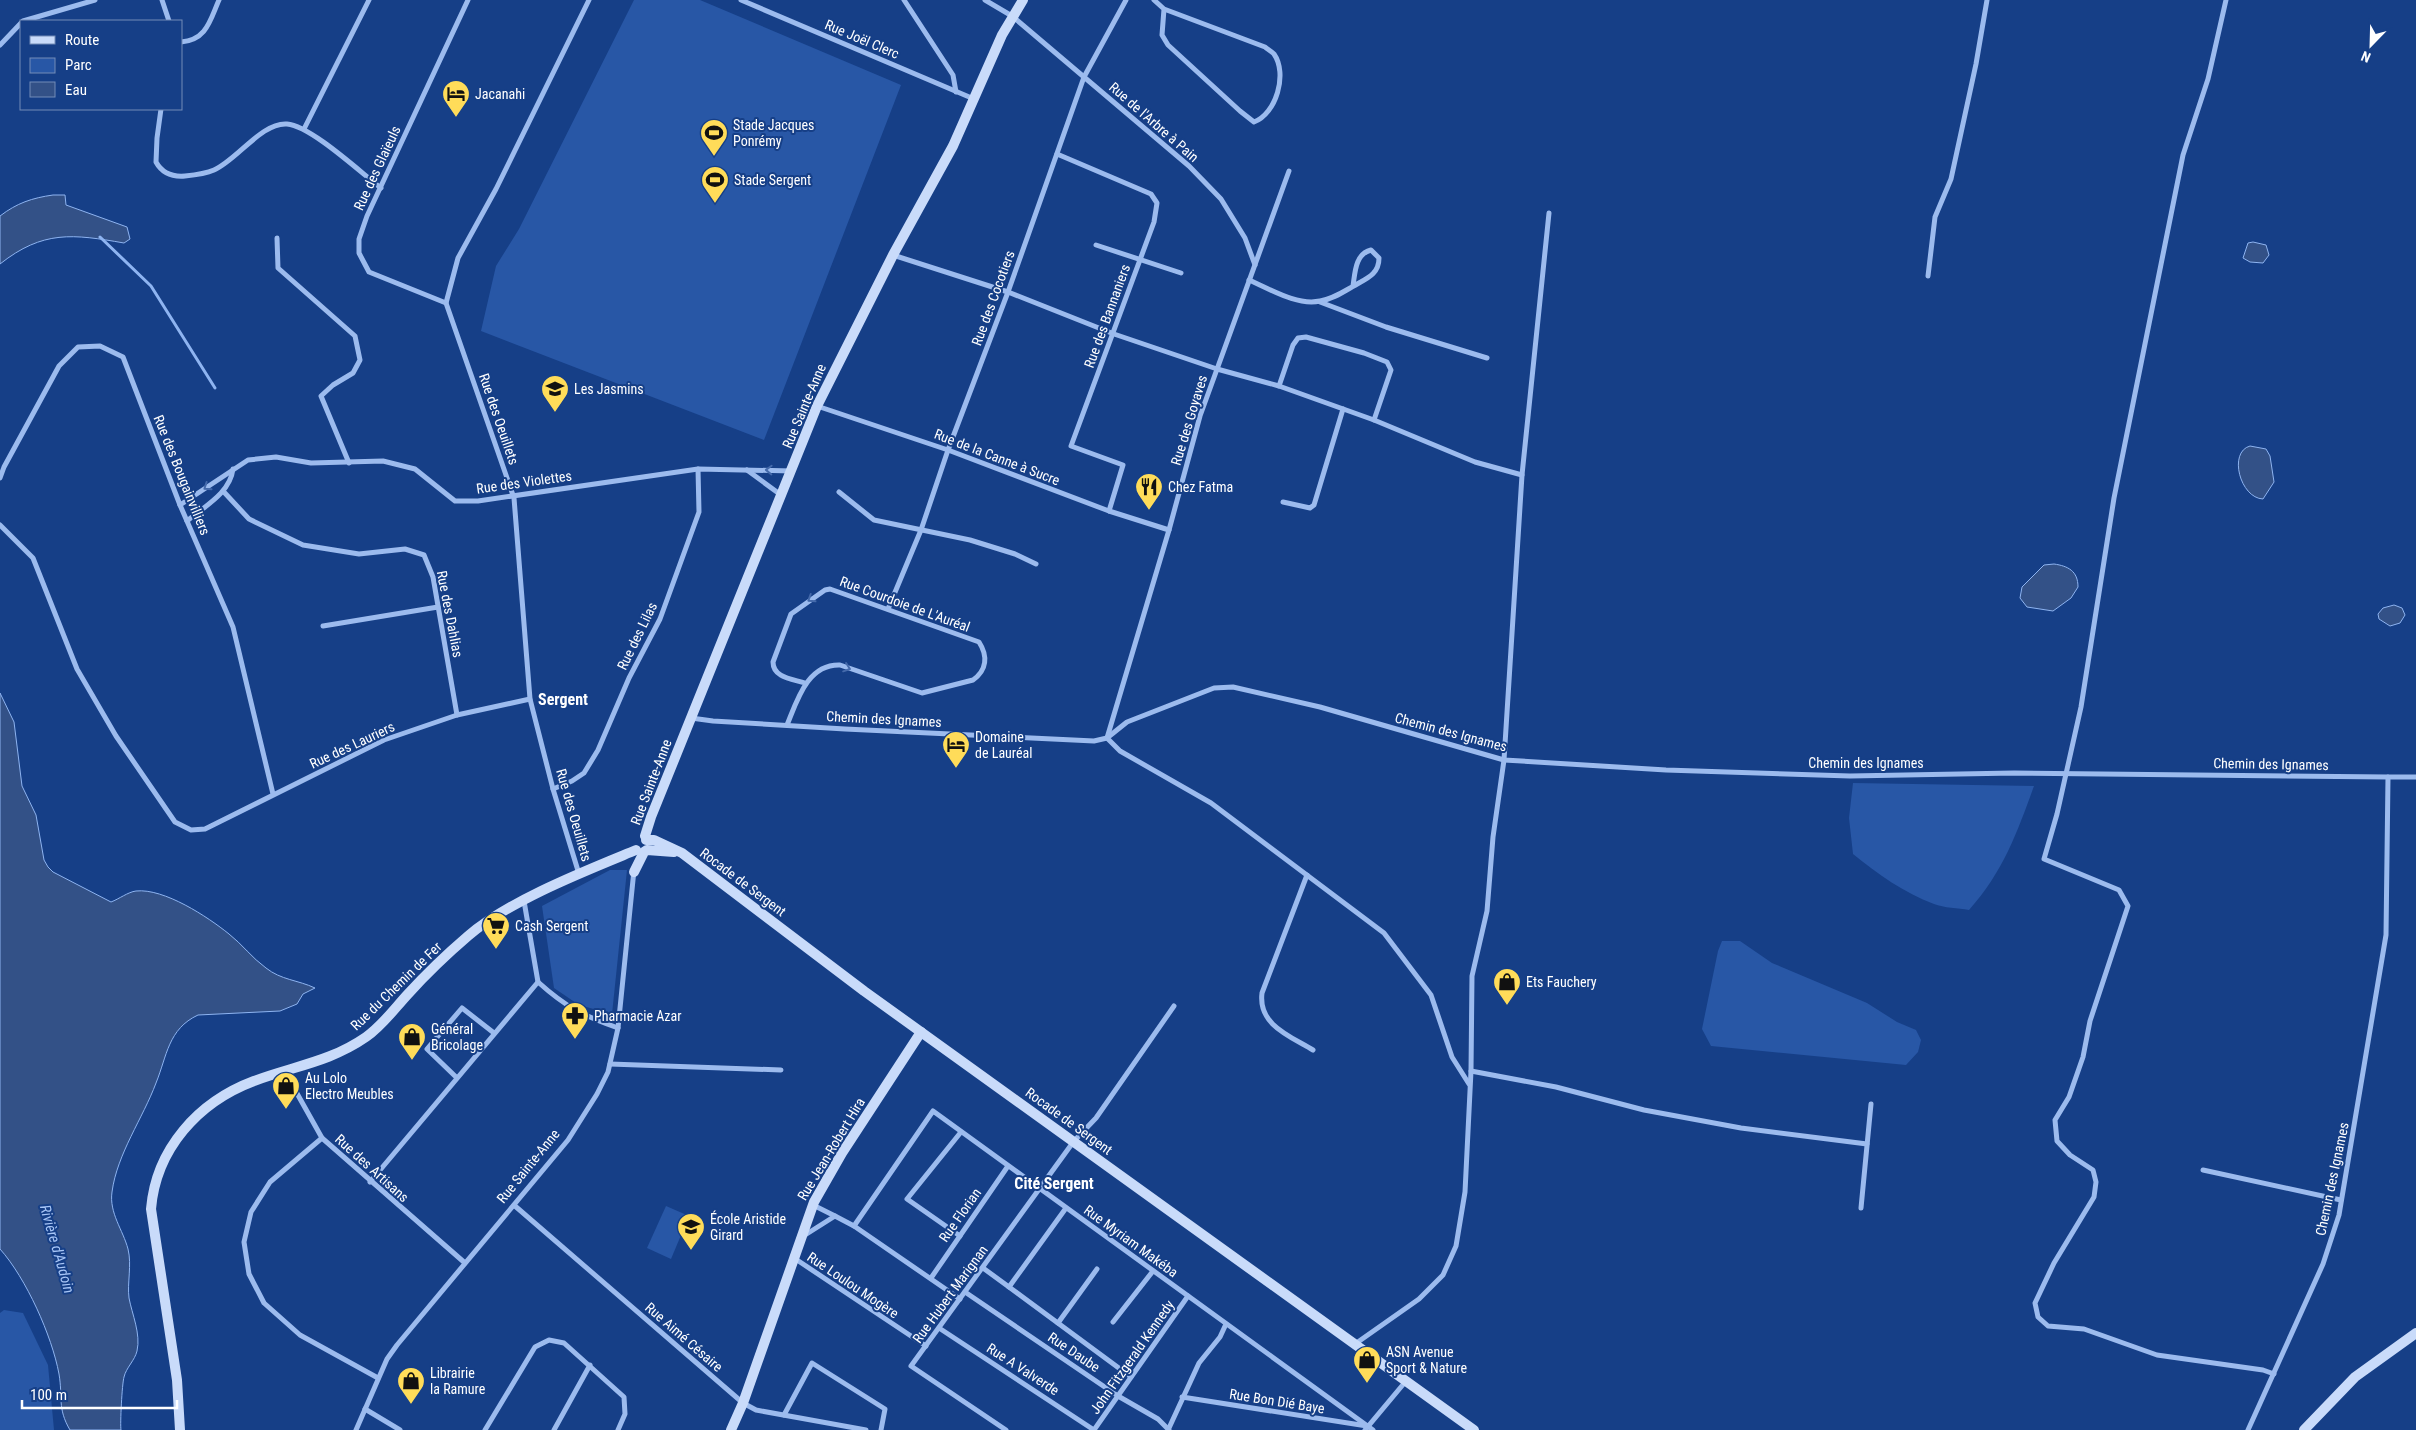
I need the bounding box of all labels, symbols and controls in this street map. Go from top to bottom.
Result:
street label: Rue Joël Clerc [822,16,902,62]
legend [20,20,182,110]
north arrow [2346,20,2396,70]
text: Route [65,31,99,49]
text: N [2359,48,2373,66]
text: Parc [65,56,92,74]
hotel icon: Jacanahi [441,79,471,118]
street label: Rue de l'Arbre à Pain [1106,79,1202,165]
text: Eau [65,81,87,99]
place label: Jacanahi [475,86,525,102]
place label: Stade Jacques Ponrémy [733,117,815,149]
sports icon: Stade Jacques Ponrémy [699,118,729,157]
street label: Rue des Glaïeuls [350,123,404,213]
sports icon: Stade Sergent [700,165,730,204]
place label: Stade Sergent [734,172,811,188]
street label: Rue des Cocotiers [968,248,1018,348]
street label: Rue des Bannaniers [1081,262,1133,370]
street label: Rue Sainte-Anne [779,361,829,451]
street label: Rue des Oeuillets [476,371,522,467]
street label: Rue des Goyaves [1168,373,1210,467]
school or university icon: Les Jasmins [540,374,570,413]
place label: Les Jasmins [574,381,644,397]
street label: Rue des Bougainvilliers [151,413,213,537]
street label: Rue de la Canne à Sucre [932,426,1062,488]
one-way arrow [765,465,773,476]
street label: Rue des Violettes [475,467,573,497]
restaurant icon: Chez Fatma [1134,472,1164,511]
place label: Chez Fatma [1168,479,1233,495]
one-way arrow [203,481,212,490]
street label: Rue des Dahlias [434,569,466,659]
street label: Rue Courdoie de L'Auréal [838,573,972,635]
one-way arrow [807,593,816,602]
street label: Rue des Lilas [614,600,660,672]
one-way arrow [843,662,851,672]
district label: Sergent [538,690,588,709]
street label: Chemin des Ignames [826,708,942,730]
street label: Chemin des Ignames [1393,709,1509,755]
street label: Rue des Lauriers [307,718,397,772]
place label: Domaine de Lauréal [975,729,1032,761]
hotel icon: Domaine de Lauréal [941,730,971,769]
street label: Rue Sainte-Anne [627,737,675,827]
street label: Chemin des Ignames [1808,755,1924,771]
street label: Chemin des Ignames [2213,755,2329,773]
street label: Rue des Oeuillets [553,767,595,863]
street label: Rocade de Sergent [697,844,789,920]
supermarket icon: Cash Sergent [481,911,511,950]
place label: Cash Sergent [515,918,588,934]
street label: Rue du Chemin de Fer [347,939,445,1033]
shop icon: Ets Fauchery [1492,967,1522,1006]
place label: Ets Fauchery [1526,974,1597,990]
pharmacy icon: Pharmacie Azar [560,1001,590,1040]
place label: Pharmacie Azar [594,1008,681,1024]
place label: Général Bricolage [431,1021,483,1053]
shop icon: Général Bricolage [397,1022,427,1061]
place label: Au Lolo Electro Meubles [305,1070,394,1102]
shop icon: Au Lolo Electro Meubles [271,1071,301,1110]
street label: Rocade de Sergent [1022,1084,1116,1158]
street label: Rue Jean-Robert Hira [794,1095,868,1203]
street label: Chemin des Ignames [2312,1121,2352,1237]
street label: Rue Sainte-Anne [493,1126,563,1206]
street label: Rue des Artisans [332,1131,412,1205]
district label: Cité Sergent [1014,1174,1094,1193]
street label: Rue Florian [936,1185,984,1245]
street label: Rue Myriam Makéba [1081,1202,1181,1280]
water label: Rivière d'Audoin [36,1203,78,1295]
place label: École Aristide Girard [710,1210,787,1243]
school or university icon: École Aristide Girard [676,1212,706,1251]
street label: Rue Hubert Marignan [909,1242,991,1346]
street label: Rue Loulou Mogère [804,1249,902,1322]
street label: John Fitzgerald Kennedy [1087,1297,1177,1417]
street label: Rue Aimé Césaire [642,1299,726,1375]
street label: Rue Daube [1045,1329,1103,1375]
street label: Rue A Valverde [984,1340,1062,1398]
place label: ASN Avenue Sport & Nature [1386,1344,1467,1376]
shop icon: ASN Avenue Sport & Nature [1352,1345,1382,1384]
place label: Librairie la Ramure [430,1365,486,1397]
shop icon: Librairie la Ramure [396,1366,426,1405]
scale bar [22,1378,178,1410]
text: 100 m [30,1386,67,1404]
street label: Rue Bon Dié Baye [1228,1386,1326,1416]

